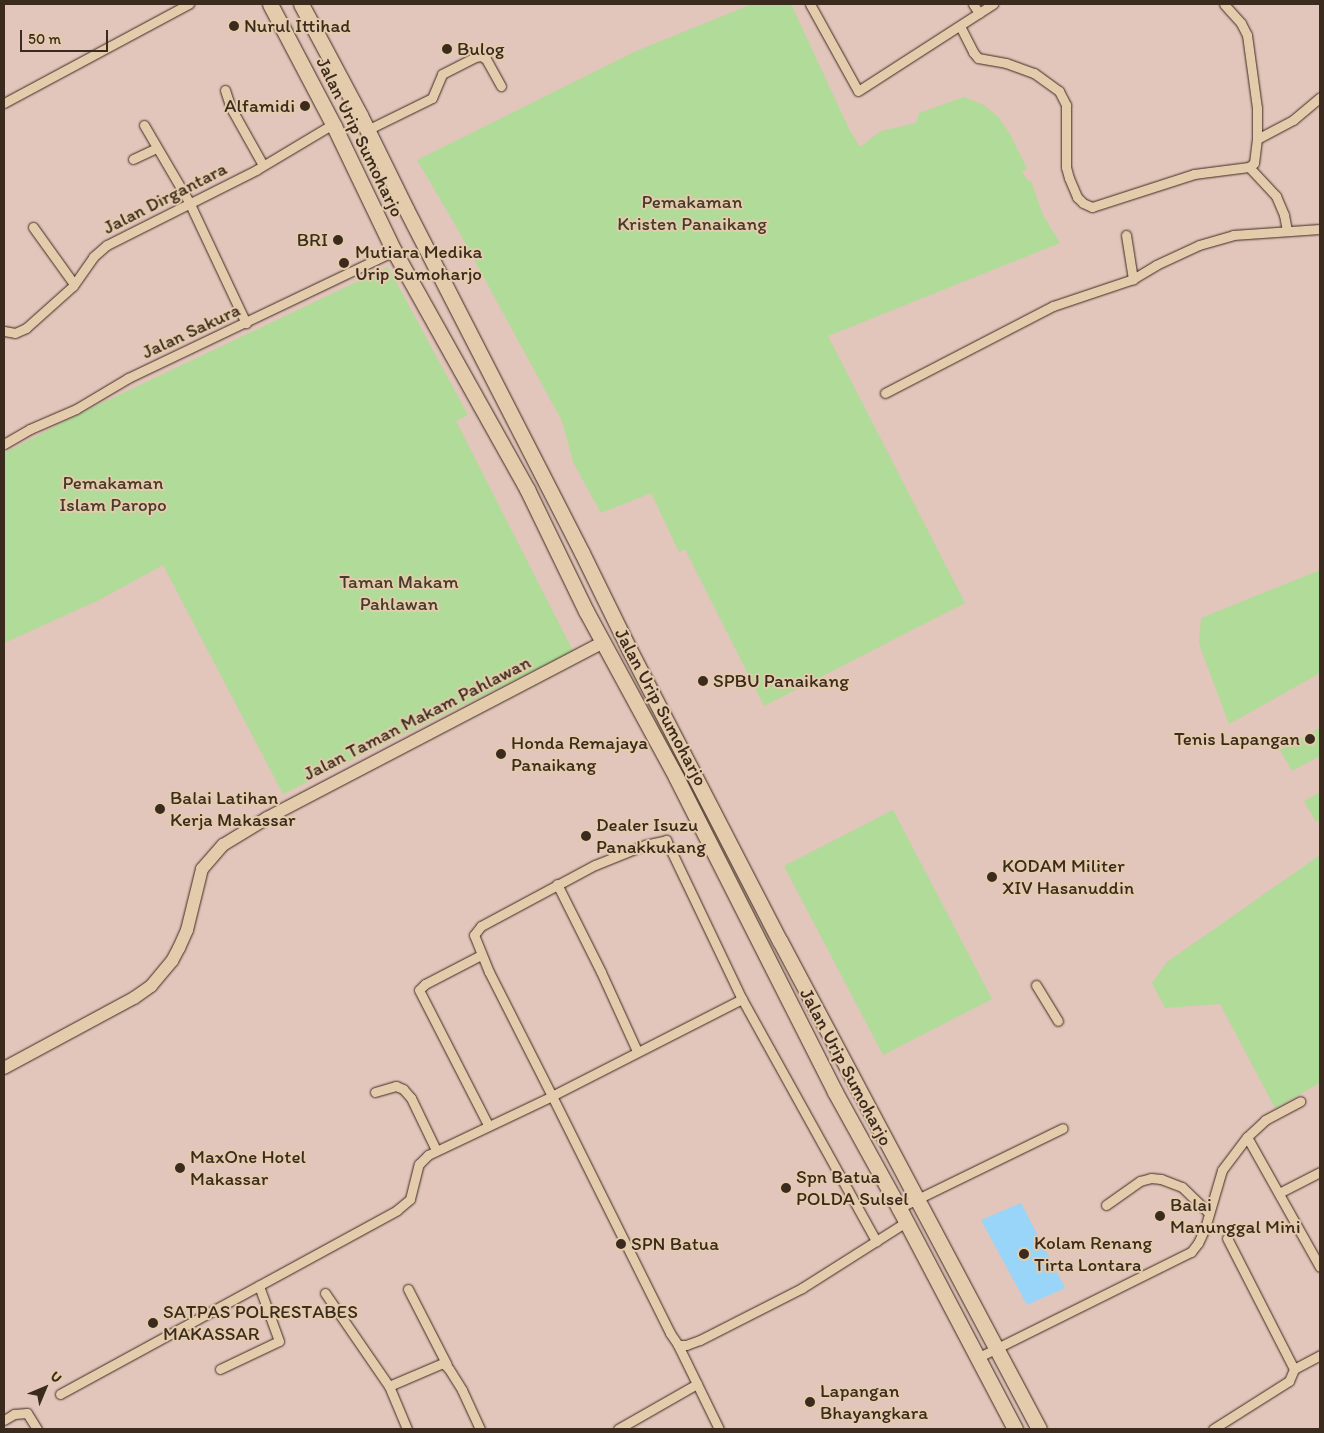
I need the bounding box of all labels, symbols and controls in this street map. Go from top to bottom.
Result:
place label: Nurul Ittihad [244,15,350,37]
scale bar [22,20,110,52]
marker: Nurul Ittihad [228,20,240,32]
text: 50 m [28,30,61,48]
place label: Bulog [457,38,504,60]
marker: Bulog [441,43,453,55]
street label: Jalan Urip Sumoharjo [311,53,409,221]
place label: Alfamidi [224,95,295,117]
marker: Alfamidi [299,100,311,112]
street label: Jalan Dirgantara [99,157,231,239]
park label: Pemakaman Kristen Panaikang [617,191,767,235]
place label: BRI [297,229,328,251]
marker: BRI [332,234,344,246]
place label: Mutiara Medika Urip Sumoharjo [355,241,483,285]
marker: Mutiara Medika Urip Sumoharjo [337,256,351,270]
street label: Jalan Sakura [138,298,244,364]
park label: Pemakaman Islam Paropo [59,472,167,516]
park label: Taman Makam Pahlawan [340,571,458,615]
street label: Jalan Urip Sumoharjo [610,624,712,790]
street label: Jalan Taman Makam Pahlawan [301,651,533,785]
place label: SPBU Panaikang [713,670,849,692]
marker: SPBU Panaikang [697,675,709,687]
place label: Tenis Lapangan [1174,728,1300,750]
place label: Honda Remajaya Panaikang [511,732,648,776]
marker: Tenis Lapangan [1304,733,1316,745]
marker: Honda Remajaya Panaikang [495,748,507,760]
place label: Balai Latihan Kerja Makassar [170,787,295,831]
marker: Balai Latihan Kerja Makassar [154,803,166,815]
place label: Dealer Isuzu Panakkukang [596,814,706,858]
marker: Dealer Isuzu Panakkukang [580,830,592,842]
place label: KODAM Militer XIV Hasanuddin [1002,855,1134,899]
marker: KODAM Militer XIV Hasanuddin [986,871,998,883]
street label: Jalan Urip Sumoharjo [795,984,897,1150]
place label: MaxOne Hotel Makassar [190,1146,306,1190]
marker: MaxOne Hotel Makassar [174,1162,186,1174]
place label: Spn Batua POLDA Sulsel [796,1166,909,1210]
marker: Spn Batua POLDA Sulsel [780,1182,792,1194]
place label: Balai Manunggal Mini [1170,1194,1300,1238]
marker: Balai Manunggal Mini [1154,1210,1166,1222]
place label: Kolam Renang Tirta Lontara [1034,1232,1150,1276]
place label: SPN Batua [631,1233,719,1255]
marker: SPN Batua [615,1238,627,1250]
marker: Kolam Renang Tirta Lontara [1018,1248,1030,1260]
place label: SATPAS POLRESTABES MAKASSAR [163,1301,358,1345]
marker: SATPAS POLRESTABES MAKASSAR [147,1317,159,1329]
north arrow [20,1363,70,1413]
text: U [47,1368,65,1386]
place label: Lapangan Bhayangkara [820,1380,928,1424]
marker: Lapangan Bhayangkara [804,1396,816,1408]

